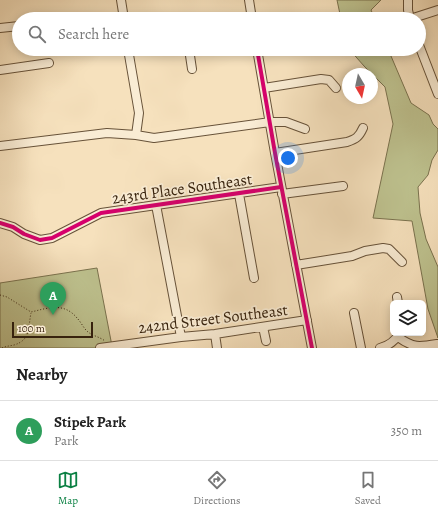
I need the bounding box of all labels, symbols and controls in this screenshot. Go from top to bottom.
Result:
search box [12,12,426,56]
icon: search [26,23,48,45]
text: Search here [58,24,129,44]
north arrow [342,68,378,104]
your location [278,148,298,168]
street label: 243rd Place Southeast [111,168,253,210]
pin: A [40,282,66,315]
street label: 242nd Street Southeast [137,299,289,339]
map controls [390,300,426,336]
button: layers [390,300,426,336]
scale bar [12,320,93,339]
text: 100 m [18,321,45,336]
text: Nearby [16,363,67,386]
text: Stipek Park [54,412,126,432]
text: A [25,422,33,439]
text: 350 m [391,422,422,439]
text: Park [54,432,78,449]
tab: Map [57,469,79,508]
tab: Directions [193,469,241,508]
tab: Saved [355,469,381,508]

